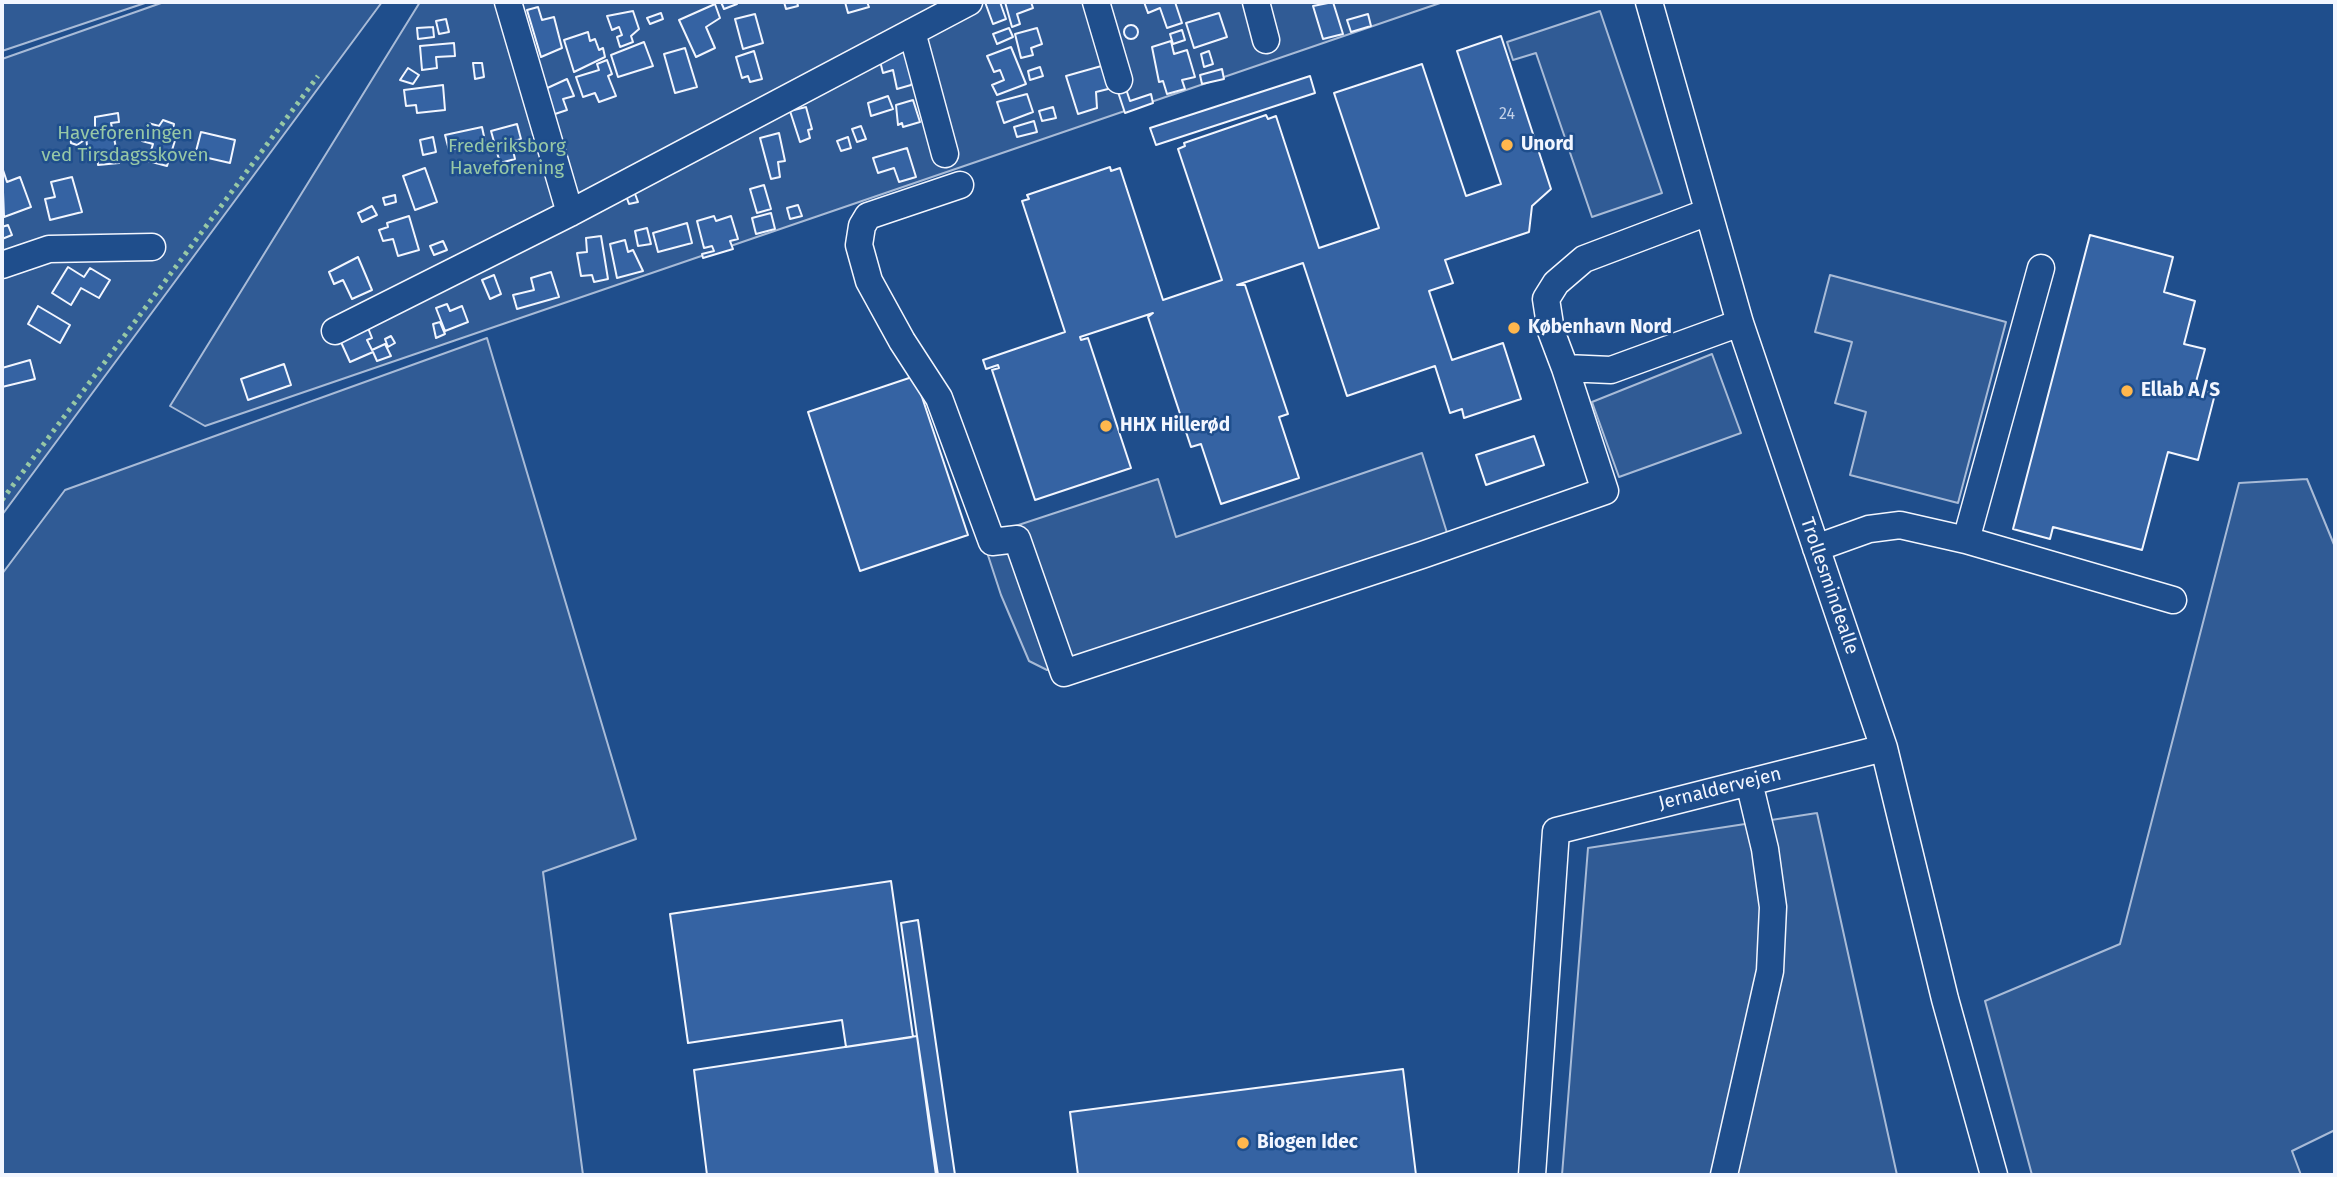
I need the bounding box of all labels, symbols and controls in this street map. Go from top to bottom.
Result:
house number: 24 [1499,105,1515,125]
park label: Haveforeningen ved Tirsdagsskoven [41,123,209,167]
place label: Unord [1521,134,1574,156]
park label: Frederiksborg Haveforening [448,136,566,180]
marker: Unord [1499,137,1515,153]
place label: København Nord [1528,317,1672,339]
marker: København Nord [1506,320,1522,336]
place label: Ellab A/S [2141,380,2220,402]
marker: Ellab A/S [2119,383,2135,399]
place label: HHX Hillerød [1120,415,1230,437]
marker: HHX Hillerød [1098,418,1114,434]
street label: Trollesmindealle [1795,515,1863,657]
street label: Jernaldervejen [1656,763,1784,815]
place label: Biogen Idec [1257,1132,1358,1154]
marker: Biogen Idec [1235,1135,1251,1151]

